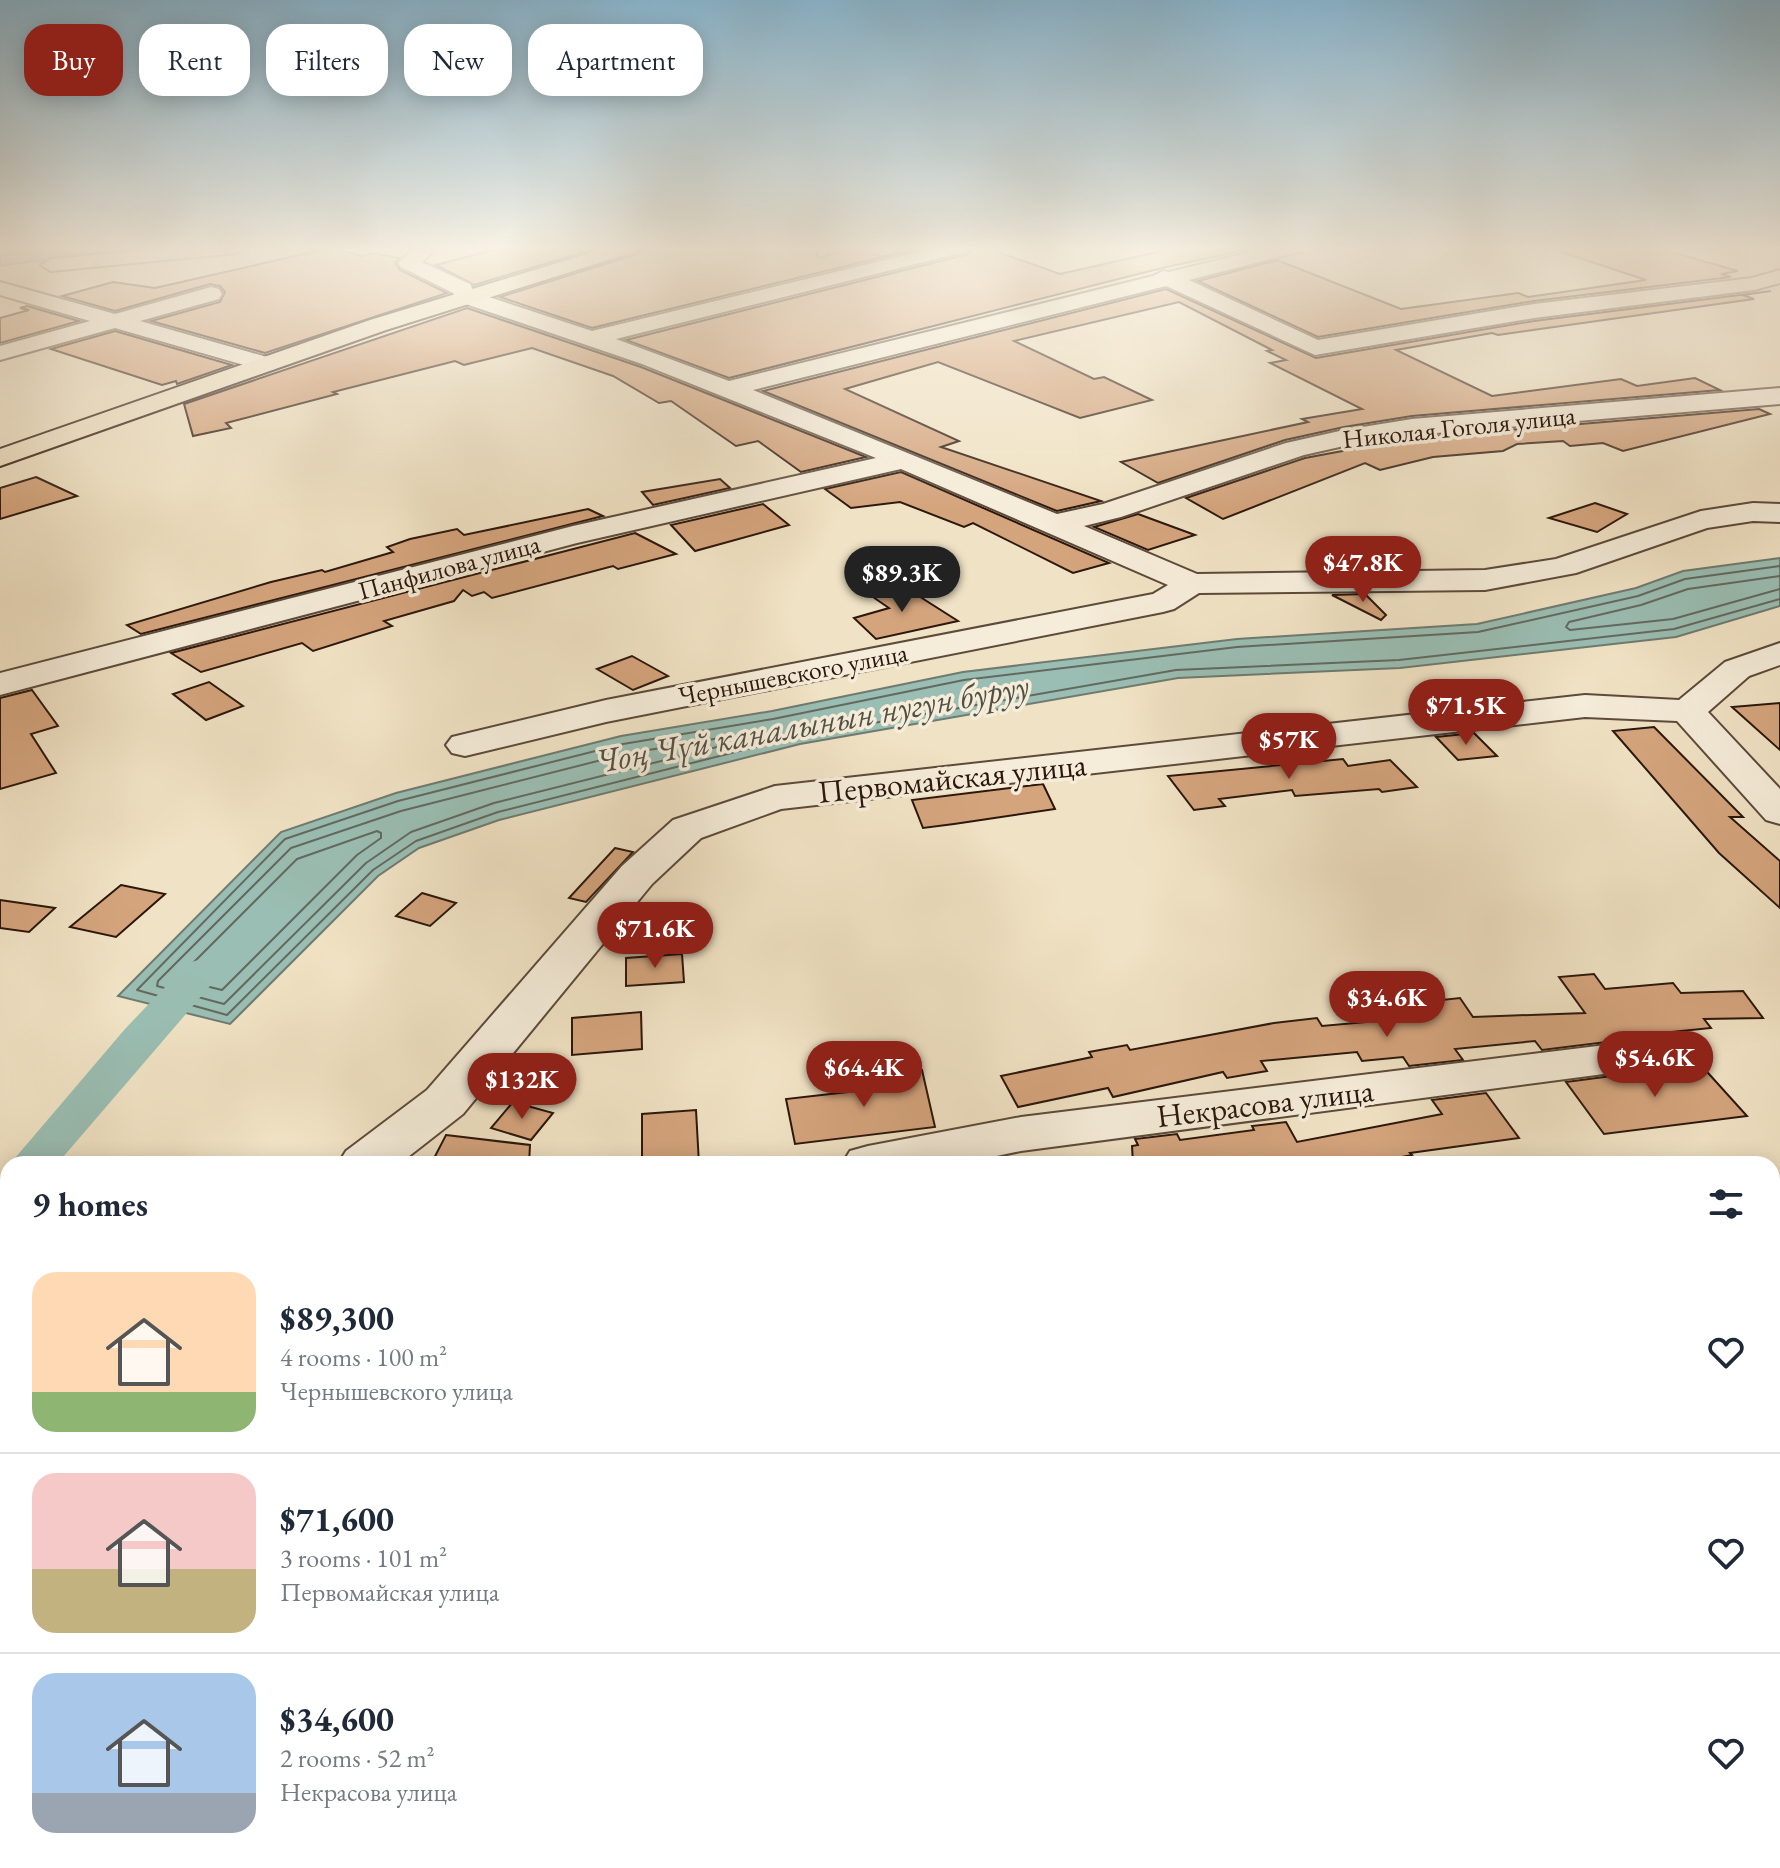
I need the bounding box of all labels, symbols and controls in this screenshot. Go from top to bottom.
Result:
chip: Buy [24,24,123,96]
chip: Rent [139,24,250,96]
chip: Filters [266,24,388,96]
chip: New [404,24,512,96]
chip: Apartment [528,24,703,96]
street label: Николая Гоголя улица [1341,398,1578,456]
street label: Панфилова улица [354,526,544,608]
pin: $47.8K [1298,536,1428,604]
text: $47.8K [1323,545,1403,579]
pin: $89.3K [837,546,967,614]
text: $89.3K [862,555,942,589]
street label: Чернышевского улица [675,635,911,713]
water label: Чоң Чүй каналынын нугун буруу [592,663,1032,783]
pin: $71.5K [1401,679,1531,747]
text: $71.5K [1426,688,1506,722]
pin: $57K [1242,713,1336,781]
text: $57K [1259,722,1319,756]
street label: Первомайская улица [816,743,1089,813]
pin: $71.6K [590,902,720,970]
text: $71.6K [615,911,695,945]
pin: $34.6K [1322,971,1452,1039]
text: $34.6K [1347,980,1427,1014]
pin: $54.6K [1590,1031,1720,1099]
text: $54.6K [1615,1040,1695,1074]
pin: $64.4K [799,1041,929,1109]
text: $64.4K [824,1050,904,1084]
pin: $132K [466,1053,578,1121]
text: $132K [485,1062,559,1096]
street label: Некрасова улица [1154,1069,1376,1137]
text: 9 homes [32,1182,148,1226]
icon: filters [1704,1182,1748,1226]
text: $89,300 [280,1296,394,1340]
icon: home [96,1304,192,1400]
icon: heart [1704,1330,1748,1374]
text: 4 rooms · 100 m² [280,1340,447,1374]
text: Чернышевского улица [280,1374,513,1408]
text: $71,600 [280,1497,394,1541]
icon: home [96,1505,192,1601]
icon: heart [1704,1531,1748,1575]
text: 3 rooms · 101 m² [280,1541,447,1575]
text: Первомайская улица [280,1575,499,1609]
text: $34,600 [280,1697,394,1741]
icon: home [96,1705,192,1801]
icon: heart [1704,1731,1748,1775]
text: 2 rooms · 52 m² [280,1741,435,1775]
text: Некрасова улица [280,1775,457,1809]

